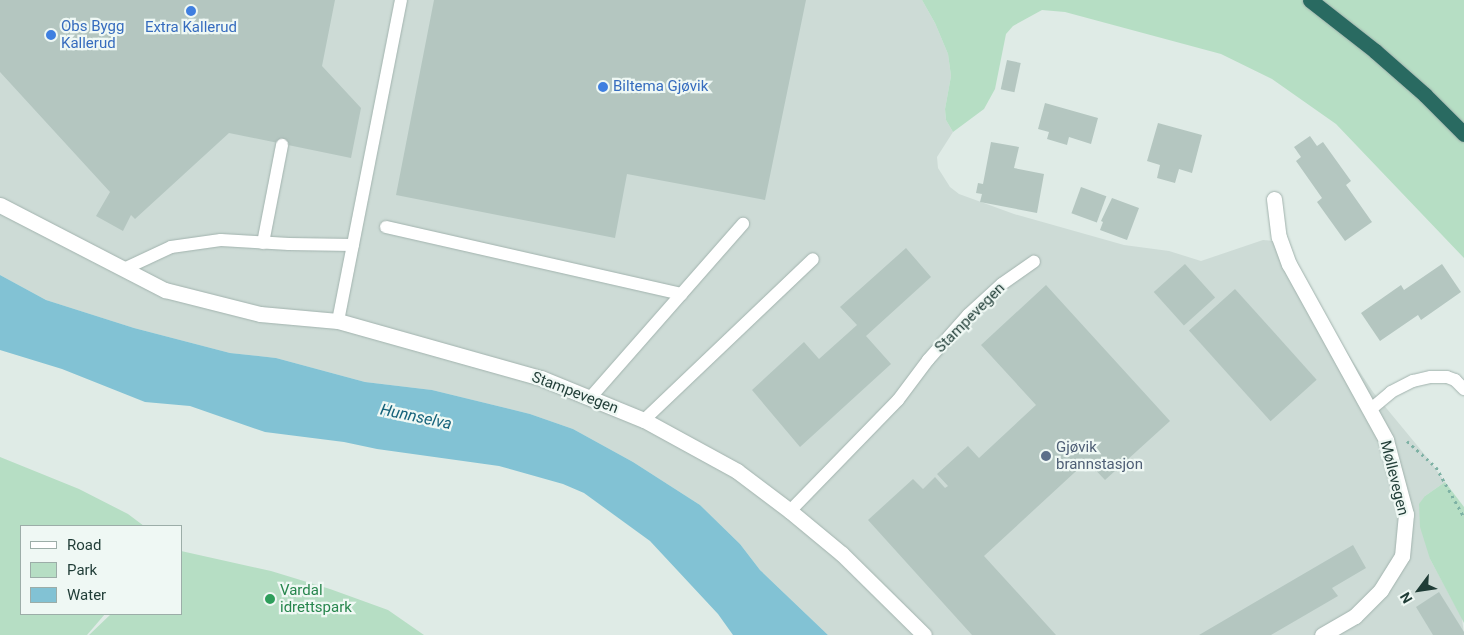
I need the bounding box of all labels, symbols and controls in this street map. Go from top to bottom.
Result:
marker: Extra Kallerud [185,5,197,17]
place label: Obs Bygg Kallerud [61,17,124,52]
place label: Extra Kallerud [145,19,237,37]
marker: Obs Bygg Kallerud [45,29,57,41]
place label: Biltema Gjøvik [613,78,708,96]
marker: Biltema Gjøvik [597,81,609,93]
street label: Stampevegen [931,279,1009,357]
street label: Stampevegen [529,368,621,418]
water label: Hunnselva [378,400,454,434]
place label: Gjøvik brannstasjon [1056,438,1143,473]
street label: Møllevegen [1376,439,1412,517]
marker: Gjøvik brannstasjon [1040,450,1052,462]
legend [20,525,182,615]
text: Road [67,536,101,554]
text: Park [67,561,97,579]
north arrow [1394,565,1444,615]
place label: Vardal idrettspark [280,581,352,616]
text: Water [67,586,106,604]
text: N [1397,589,1416,606]
marker: Vardal idrettspark [264,593,276,605]

